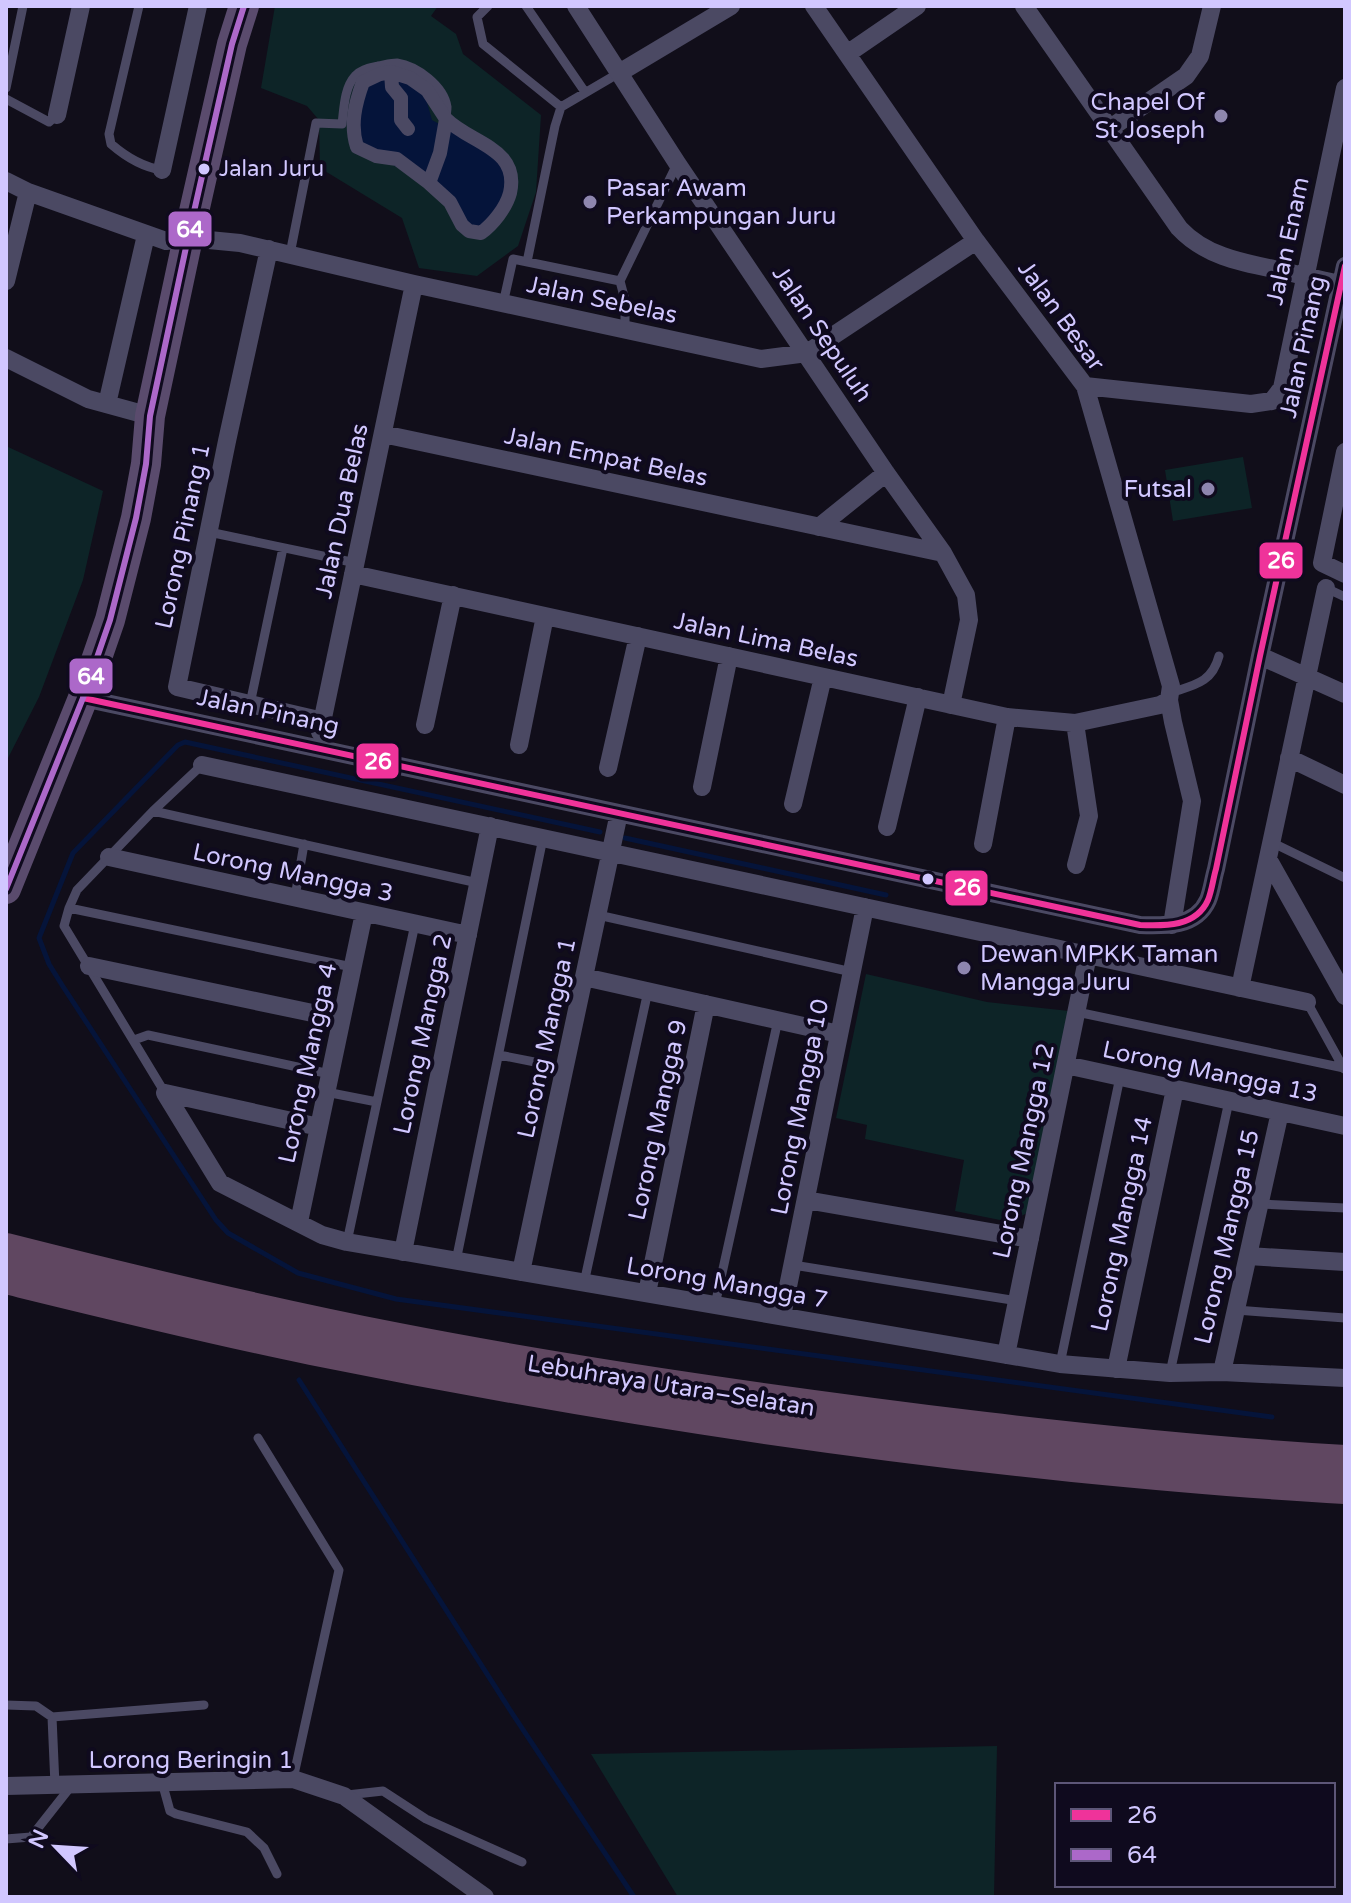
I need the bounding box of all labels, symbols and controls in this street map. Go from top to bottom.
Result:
place label: Chapel Of St Joseph [1091,88,1206,145]
marker: Chapel Of St Joseph [1212,107,1230,125]
place label: Jalan Juru [219,156,324,182]
marker: Jalan Juru [196,161,212,177]
place label: Pasar Awam Perkampungan Juru [606,174,836,231]
street label: Jalan Enam [1260,174,1316,308]
marker: Pasar Awam Perkampungan Juru [581,193,599,211]
line badge: 64 [167,210,213,248]
text: 64 [176,217,204,243]
street label: Jalan Besar [1011,255,1111,377]
street label: Jalan Sepuluh [766,260,878,408]
street label: Jalan Sebelas [524,270,680,330]
street label: Jalan Pinang [1274,273,1332,421]
street label: Jalan Dua Belas [309,421,375,601]
street label: Jalan Empat Belas [502,421,710,493]
street label: Lorong Pinang 1 [149,441,217,631]
place label: Futsal [1123,475,1192,504]
marker: Futsal [1199,480,1217,498]
line badge: 26 [1258,541,1304,580]
text: 26 [1267,548,1295,574]
street label: Jalan Lima Belas [671,606,861,674]
line badge: 64 [68,657,114,695]
text: 64 [77,664,105,690]
street label: Jalan Pinang [194,683,342,741]
line badge: 26 [355,742,400,780]
text: 26 [364,749,392,775]
street label: Lorong Mangga 3 [190,838,396,908]
line badge: 26 [944,869,989,907]
unlabelled marker [920,871,936,887]
text: 26 [953,875,981,901]
street label: Lorong Mangga 2 [388,931,458,1137]
street label: Lorong Mangga 1 [512,935,582,1141]
place label: Dewan MPKK Taman Mangga Juru [980,940,1218,997]
marker: Dewan MPKK Taman Mangga Juru [955,959,973,977]
street label: Lorong Mangga 4 [273,960,343,1166]
street label: Lorong Mangga 10 [765,997,835,1217]
street label: Lorong Mangga 9 [623,1017,693,1223]
street label: Lorong Mangga 13 [1100,1035,1320,1109]
street label: Lorong Mangga 12 [987,1041,1061,1261]
street label: Lorong Mangga 14 [1085,1114,1159,1334]
street label: Lorong Mangga 15 [1188,1127,1266,1347]
street label: Lorong Mangga 7 [624,1251,830,1315]
street label: Lebuhraya Utara–Selatan [525,1349,817,1423]
street label: Lorong Beringin 1 [89,1746,293,1775]
legend [1055,1783,1335,1887]
text: 26 [1127,1801,1157,1830]
north arrow [16,1807,96,1887]
text: N [23,1825,54,1852]
text: 64 [1127,1841,1157,1870]

